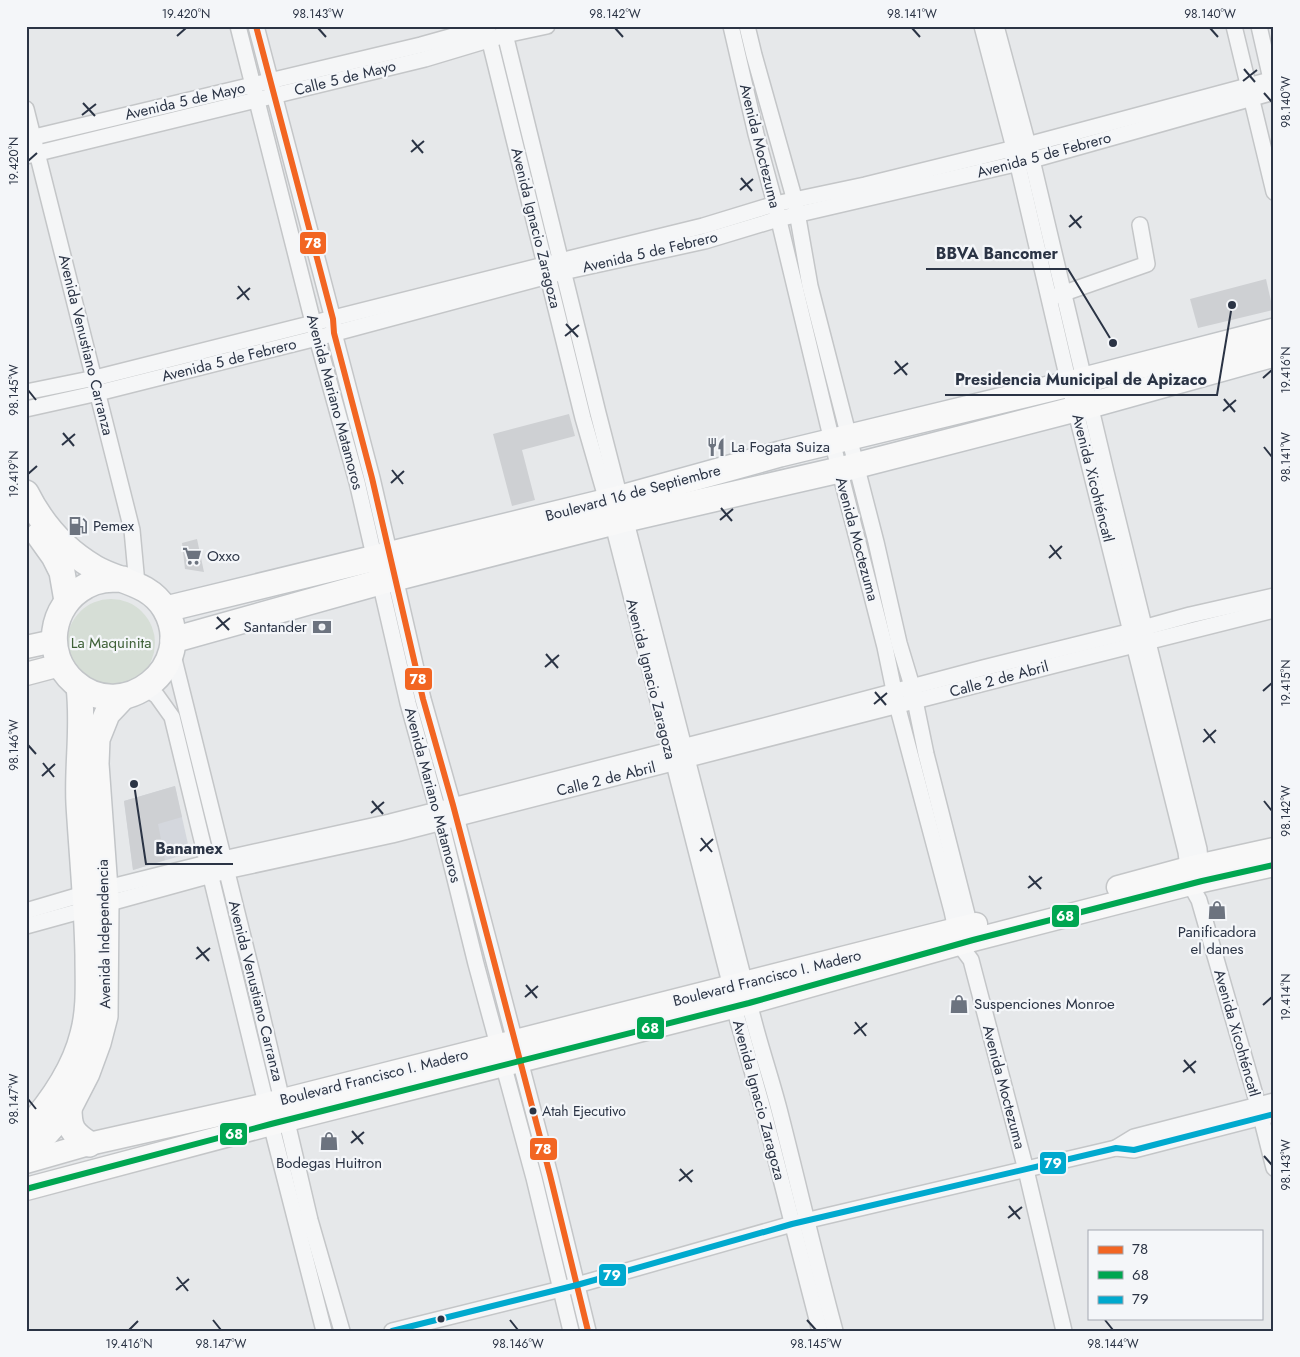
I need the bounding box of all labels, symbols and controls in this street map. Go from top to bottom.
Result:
text: 19.420°N [162,5,210,23]
text: 98.143°W [292,5,344,23]
text: 98.142°W [589,5,641,23]
text: 98.141°W [887,5,937,23]
text: 98.140°W [1184,5,1236,23]
street label: Calle 5 de Mayo [292,55,398,101]
street label: Avenida 5 de Mayo [123,76,247,126]
text: 98.140°W [1277,76,1295,128]
street label: Avenida Moctezuma [734,82,786,210]
street label: Avenida 5 de Febrero [974,127,1114,183]
text: 19.420°N [5,137,23,185]
street label: Avenida Ignacio Zaragoza [505,145,567,311]
street label: Avenida 5 de Febrero [580,226,720,278]
line badge: 78 [299,231,327,255]
text: 78 [304,233,322,253]
callout: BBVA Bancomer [926,238,1068,269]
text: BBVA Bancomer [936,242,1059,265]
street label: Avenida Venustiano Carranza [53,252,119,438]
street label: Avenida Mariano Matamoros [301,312,369,492]
street label: Avenida 5 de Febrero [159,333,299,387]
text: 19.416°N [1277,346,1295,394]
text: 98.145°W [5,364,23,416]
callout: Presidencia Municipal de Apizaco [945,364,1217,395]
text: Presidencia Municipal de Apizaco [955,368,1207,391]
street label: Avenida Xicohténcatl [1066,412,1120,544]
text: 98.141°W [1277,432,1295,482]
restaurant icon: La Fogata Suiza [705,436,727,458]
place label: La Fogata Suiza [731,436,830,458]
text: 19.419°N [5,450,23,498]
street label: Boulevard 16 de Septiembre [543,459,723,527]
street label: Avenida Moctezuma [830,475,884,603]
fuel station icon: Pemex [67,515,89,537]
place label: Pemex [93,515,135,537]
supermarket icon: Oxxo [181,545,203,567]
place label: Oxxo [207,545,240,567]
street label: Avenida Ignacio Zaragoza [620,596,682,762]
place label: Santander [244,616,308,638]
bank icon: Santander [311,616,333,638]
park label: La Maquinita [71,632,151,654]
street label: Calle 2 de Abril [947,655,1051,703]
text: 19.415°N [1277,660,1295,706]
line badge: 78 [404,667,433,691]
text: 78 [409,669,427,689]
street label: Avenida Mariano Matamoros [399,705,467,885]
text: 98.146°W [5,719,23,771]
street label: Calle 2 de Abril [554,756,658,802]
text: 98.142°W [1277,785,1295,837]
callout: Banamex [146,833,233,864]
text: Banamex [155,837,223,860]
street label: Avenida Independencia [92,859,116,1009]
street label: Avenida Venustiano Carranza [223,898,289,1084]
shop icon: Panificadora el danes [1206,899,1228,921]
line badge: 68 [1051,904,1080,928]
text: 68 [1056,906,1074,926]
place label: Panificadora el danes [1178,921,1256,960]
street label: Boulevard Francisco I. Madero [671,944,863,1012]
street label: Avenida Xicohténcatl [1208,967,1266,1099]
text: 19.414°N [1277,973,1295,1021]
shop icon: Suspenciones Monroe [948,993,970,1015]
place label: Suspenciones Monroe [974,993,1115,1015]
line badge: 68 [636,1016,665,1040]
text: 68 [641,1018,659,1038]
street label: Avenida Ignacio Zaragoza [727,1018,791,1182]
street label: Avenida Moctezuma [977,1023,1031,1151]
street label: Boulevard Francisco I. Madero [278,1043,470,1111]
text: 98.147°W [5,1073,23,1124]
place label: Atah Ejecutivo [542,1101,626,1121]
marker: Atah Ejecutivo [528,1106,538,1116]
line badge: 68 [219,1122,248,1146]
text: 68 [225,1124,243,1144]
shop icon: Bodegas Huitron [318,1130,340,1152]
line badge: 78 [529,1137,558,1161]
text: 78 [534,1139,552,1159]
text: 98.143°W [1277,1139,1295,1191]
line badge: 79 [1039,1151,1067,1175]
place label: Bodegas Huitron [276,1152,382,1174]
text: 79 [1044,1153,1062,1173]
legend [1088,1230,1262,1320]
text: 78 [1132,1238,1148,1260]
line badge: 79 [598,1263,627,1287]
text: 68 [1132,1264,1149,1286]
text: 79 [603,1265,621,1285]
text: 79 [1132,1288,1149,1310]
unlabelled marker [436,1314,446,1324]
text: 19.416°N [105,1335,153,1353]
text: 98.147°W [196,1335,247,1353]
text: 98.146°W [492,1335,544,1353]
text: 98.145°W [790,1335,842,1353]
text: 98.144°W [1087,1335,1139,1353]

